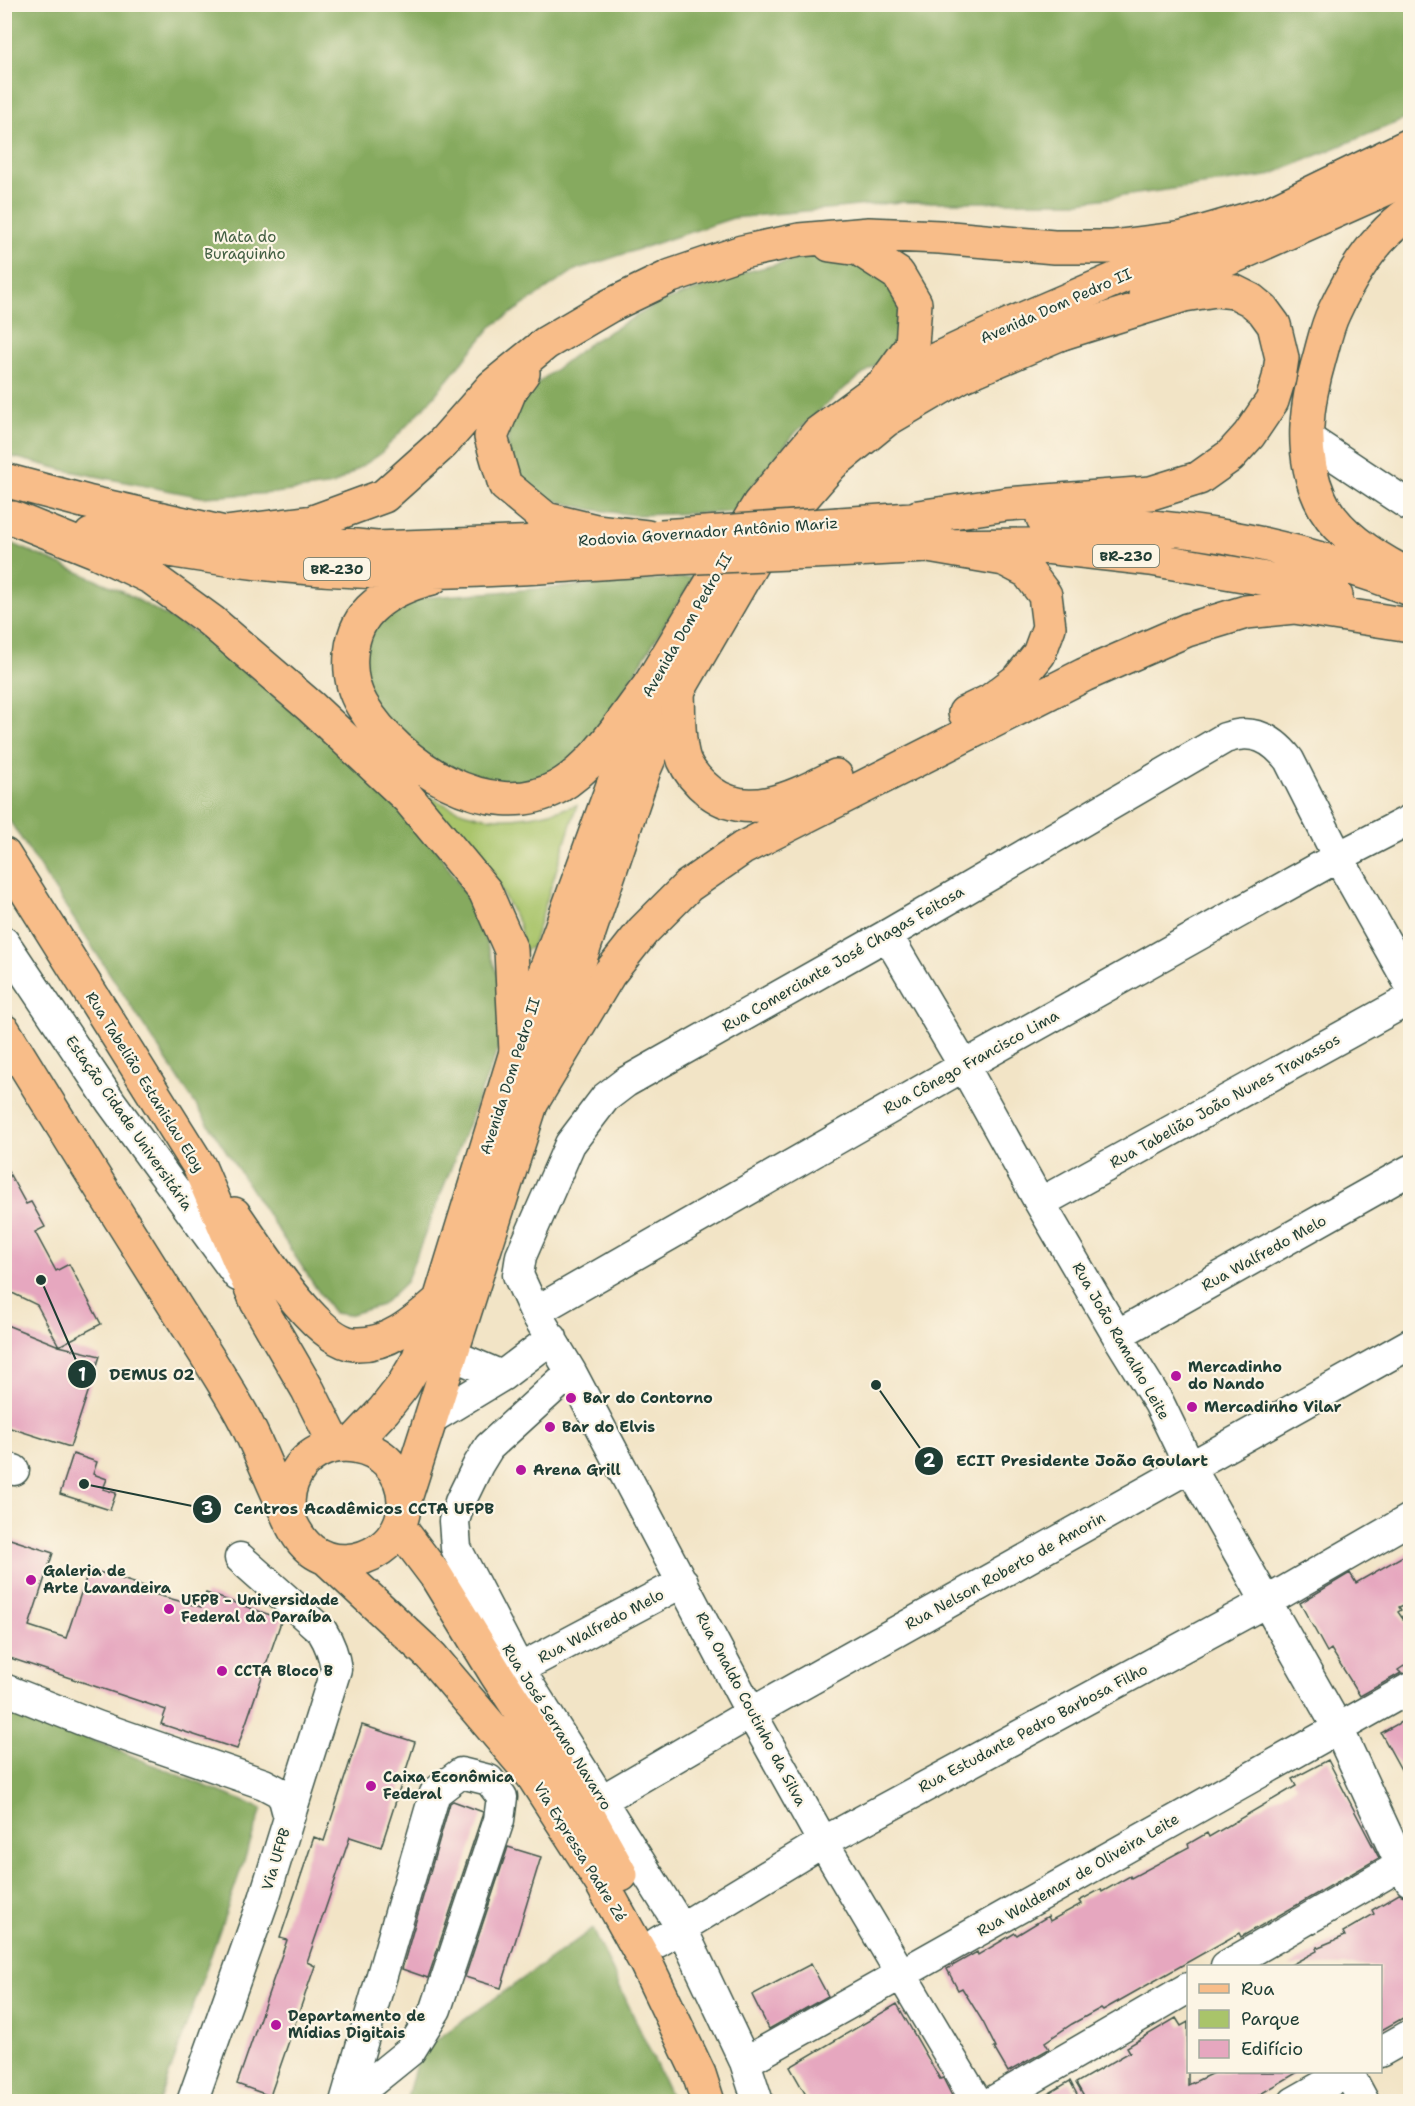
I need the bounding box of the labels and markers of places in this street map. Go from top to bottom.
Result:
callout: DEMUS 02 [67,1357,206,1391]
place label: Mercadinho do Nando [1188,1357,1282,1394]
marker: Mercadinho do Nando [1169,1369,1183,1383]
place label: Bar do Contorno [583,1388,713,1408]
marker: Bar do Contorno [564,1391,578,1405]
place label: Mercadinho Vilar [1204,1397,1342,1417]
marker: Mercadinho Vilar [1185,1400,1199,1414]
place label: Bar do Elvis [562,1417,655,1437]
marker: Bar do Elvis [543,1420,557,1434]
callout: ECIT Presidente João Goulart [914,1444,1220,1478]
place label: Arena Grill [533,1460,621,1480]
marker: Arena Grill [514,1463,528,1477]
callout: Centros Acadêmicos CCTA UFPB [192,1492,506,1526]
place label: Galeria de Arte Lavandeira [43,1561,172,1598]
marker: Galeria de Arte Lavandeira [24,1573,38,1587]
place label: UFPB - Universidade Federal da Paraíba [181,1590,339,1627]
marker: UFPB - Universidade Federal da Paraíba [162,1602,176,1616]
place label: CCTA Bloco B [234,1661,333,1681]
marker: CCTA Bloco B [215,1664,229,1678]
place label: Caixa Econômica Federal [383,1767,515,1804]
marker: Caixa Econômica Federal [364,1779,378,1793]
place label: Departamento de Mídias Digitais [288,2006,426,2043]
marker: Departamento de Mídias Digitais [269,2018,283,2032]

